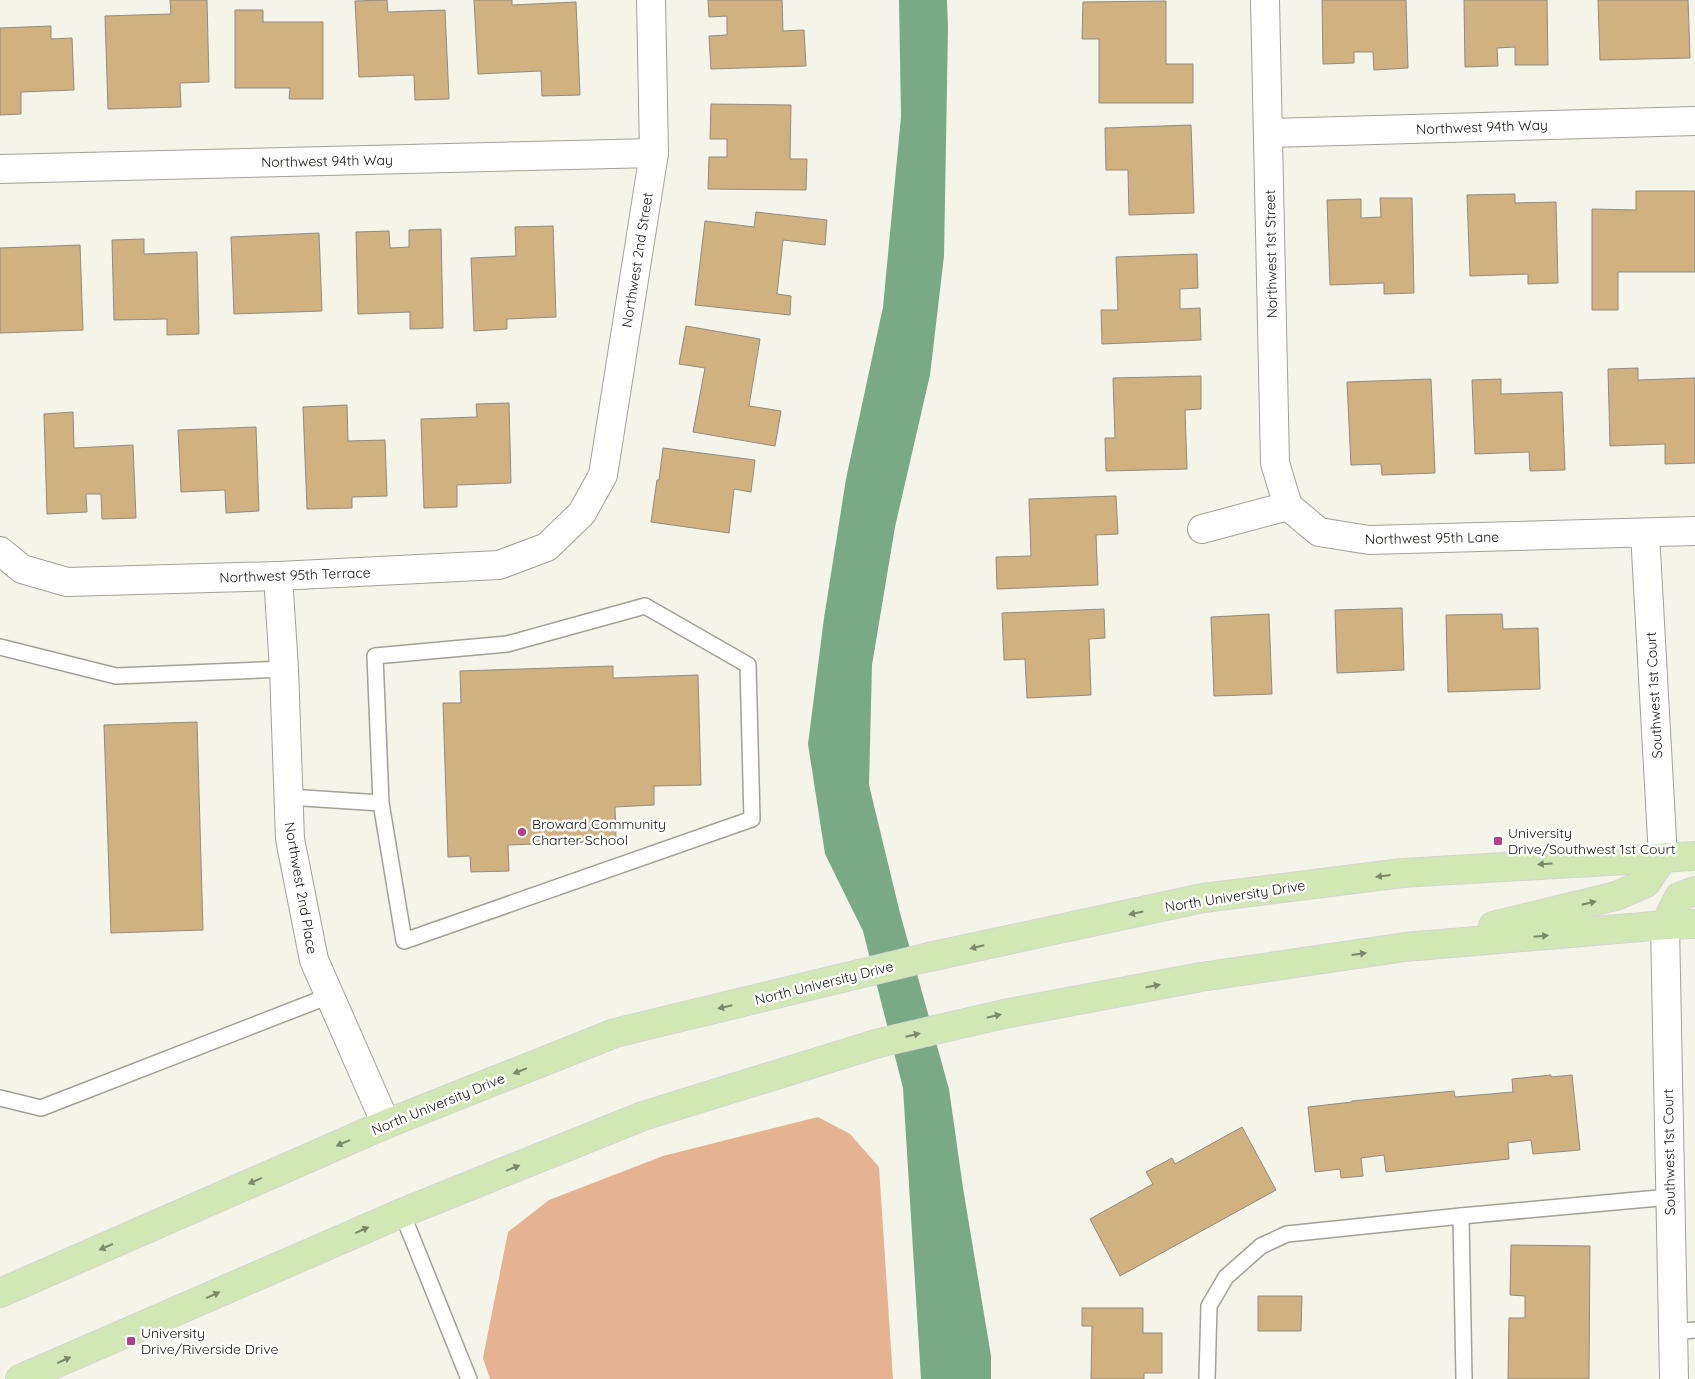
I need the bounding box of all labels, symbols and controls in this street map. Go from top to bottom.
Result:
street label: Northwest 94th Way [1416,116,1548,138]
street label: Northwest 94th Way [261,151,393,171]
street label: Northwest 1st Street [1261,189,1281,319]
street label: Northwest 2nd Street [617,191,657,329]
street label: Northwest 95th Lane [1365,528,1499,548]
street label: Northwest 95th Terrace [219,563,371,587]
street label: Southwest 1st Court [1642,631,1666,759]
place label: Broward Community Charter School [532,815,666,849]
street label: Northwest 2nd Place [281,821,321,955]
place label: University Drive/Southwest 1st Court [1508,824,1676,858]
marker: Broward Community Charter School [516,826,528,838]
marker: University Drive/Southwest 1st Court [1492,835,1504,847]
one-way arrow [1537,861,1553,869]
one-way arrow [1374,872,1390,880]
street label: North University Drive [1163,876,1307,916]
one-way arrow [1581,899,1596,907]
one-way arrow [1127,909,1143,917]
one-way arrow [1533,931,1549,939]
one-way arrow [969,943,984,951]
one-way arrow [1351,949,1367,957]
street label: North University Drive [753,957,895,1009]
one-way arrow [1146,981,1162,989]
one-way arrow [718,1003,733,1011]
one-way arrow [986,1012,1001,1020]
one-way arrow [905,1031,920,1039]
one-way arrow [512,1068,527,1075]
street label: North University Drive [369,1069,507,1139]
street label: Southwest 1st Court [1659,1088,1679,1215]
one-way arrow [335,1139,350,1147]
one-way arrow [506,1164,521,1172]
one-way arrow [248,1177,262,1185]
one-way arrow [355,1225,369,1233]
one-way arrow [99,1243,113,1251]
one-way arrow [206,1290,220,1298]
place label: University Drive/Riverside Drive [141,1324,279,1358]
marker: University Drive/Riverside Drive [125,1335,137,1347]
one-way arrow [57,1355,71,1363]

